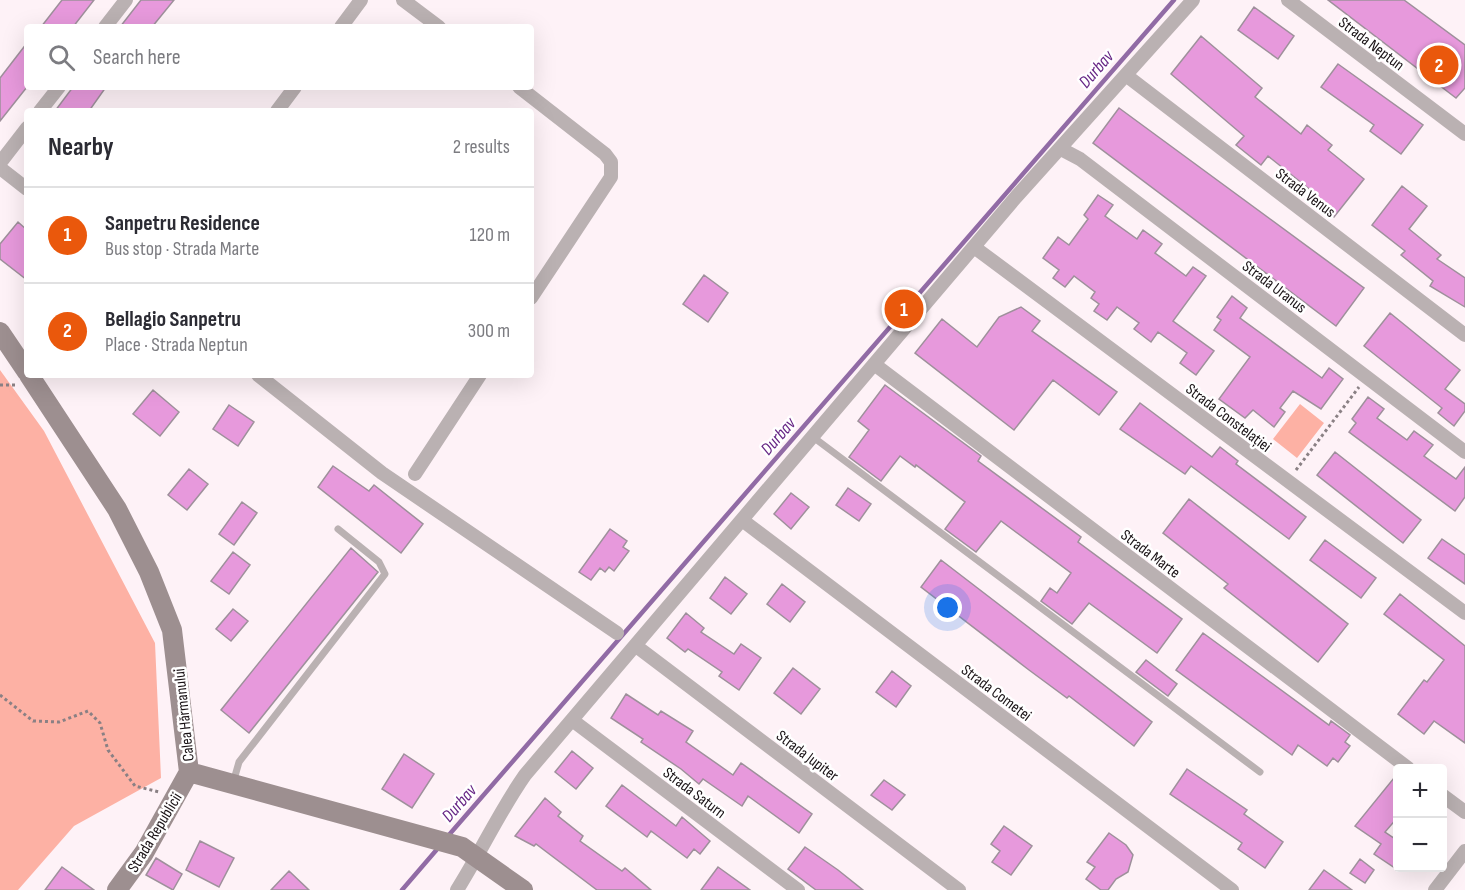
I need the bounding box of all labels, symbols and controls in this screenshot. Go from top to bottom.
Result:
street label: Strada Neptun [1335,13,1408,75]
search box [24,24,534,90]
icon: search [45,41,78,74]
pin: 2 [1420,42,1458,88]
text: Search here [93,44,180,71]
water label: Durbav [1075,46,1119,92]
text: Nearby [48,132,114,163]
text: 2 results [453,135,510,159]
street label: Strada Venus [1271,165,1339,222]
text: Sanpetru Residence [105,210,260,237]
text: 1 [64,223,71,247]
text: 120 m [470,223,510,247]
text: Bus stop · Strada Marte [105,237,259,261]
street label: Strada Uranus [1238,257,1310,318]
pin: 1 [884,286,924,332]
text: Bellagio Sanpetru [105,306,241,333]
text: 2 [63,319,72,343]
text: 300 m [468,319,510,343]
text: Place · Strada Neptun [105,333,248,357]
street label: Strada Constelației [1182,380,1275,456]
water label: Durbav [757,413,801,459]
street label: Strada Marte [1117,526,1183,583]
your location [933,593,962,622]
street label: Strada Cometei [957,661,1035,726]
street label: Calea Hărmanului [170,667,199,762]
street label: Strada Jupiter [772,727,842,786]
street label: Strada Saturn [659,763,729,823]
map controls [1393,764,1447,872]
button: + [1393,764,1447,818]
water label: Durbav [438,780,482,826]
street label: Strada Republicii [124,789,187,876]
button: − [1393,818,1447,872]

